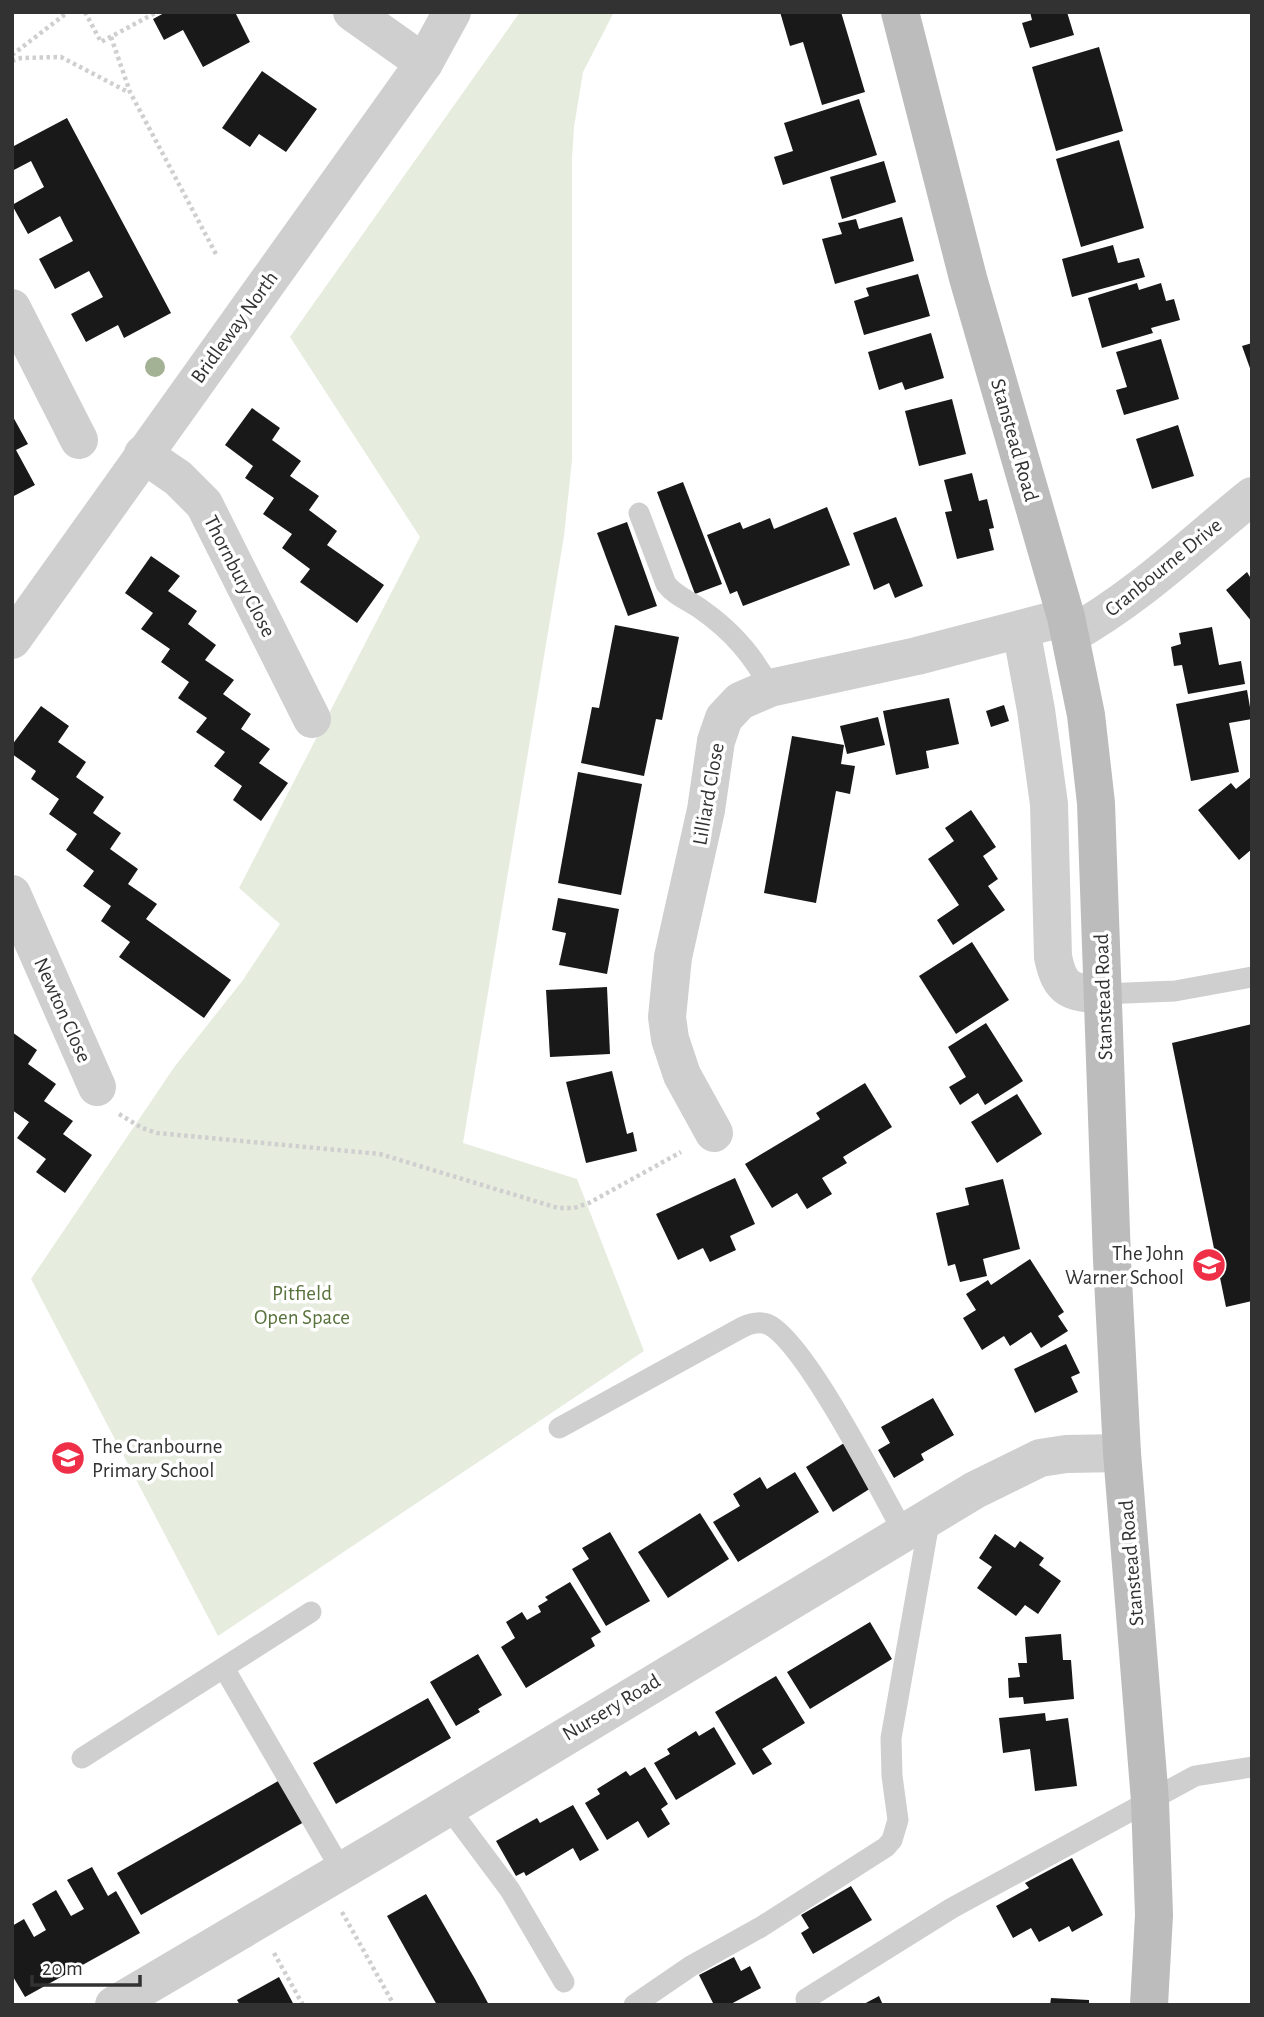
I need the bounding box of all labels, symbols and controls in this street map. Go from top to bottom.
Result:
street label: Bridleway North [187,267,282,387]
street label: Stanstead Road [987,376,1042,504]
street label: Thornbury Close [200,512,279,640]
street label: Cranbourne Drive [1101,514,1226,621]
street label: Lilliard Close [689,741,728,847]
street label: Stanstead Road [1091,933,1116,1061]
street label: Newton Close [30,955,95,1066]
place label: The John Warner School [1065,1243,1184,1288]
school or university icon: The John Warner School [1190,1246,1228,1284]
park label: Pitfield Open Space [254,1283,350,1328]
place label: The Cranbourne Primary School [92,1436,222,1481]
school or university icon: The Cranbourne Primary School [49,1439,87,1477]
street label: Stanstead Road [1116,1499,1147,1627]
street label: Nursery Road [559,1670,664,1745]
scale bar [32,1944,140,1988]
text: 20 m [42,1958,83,1979]

